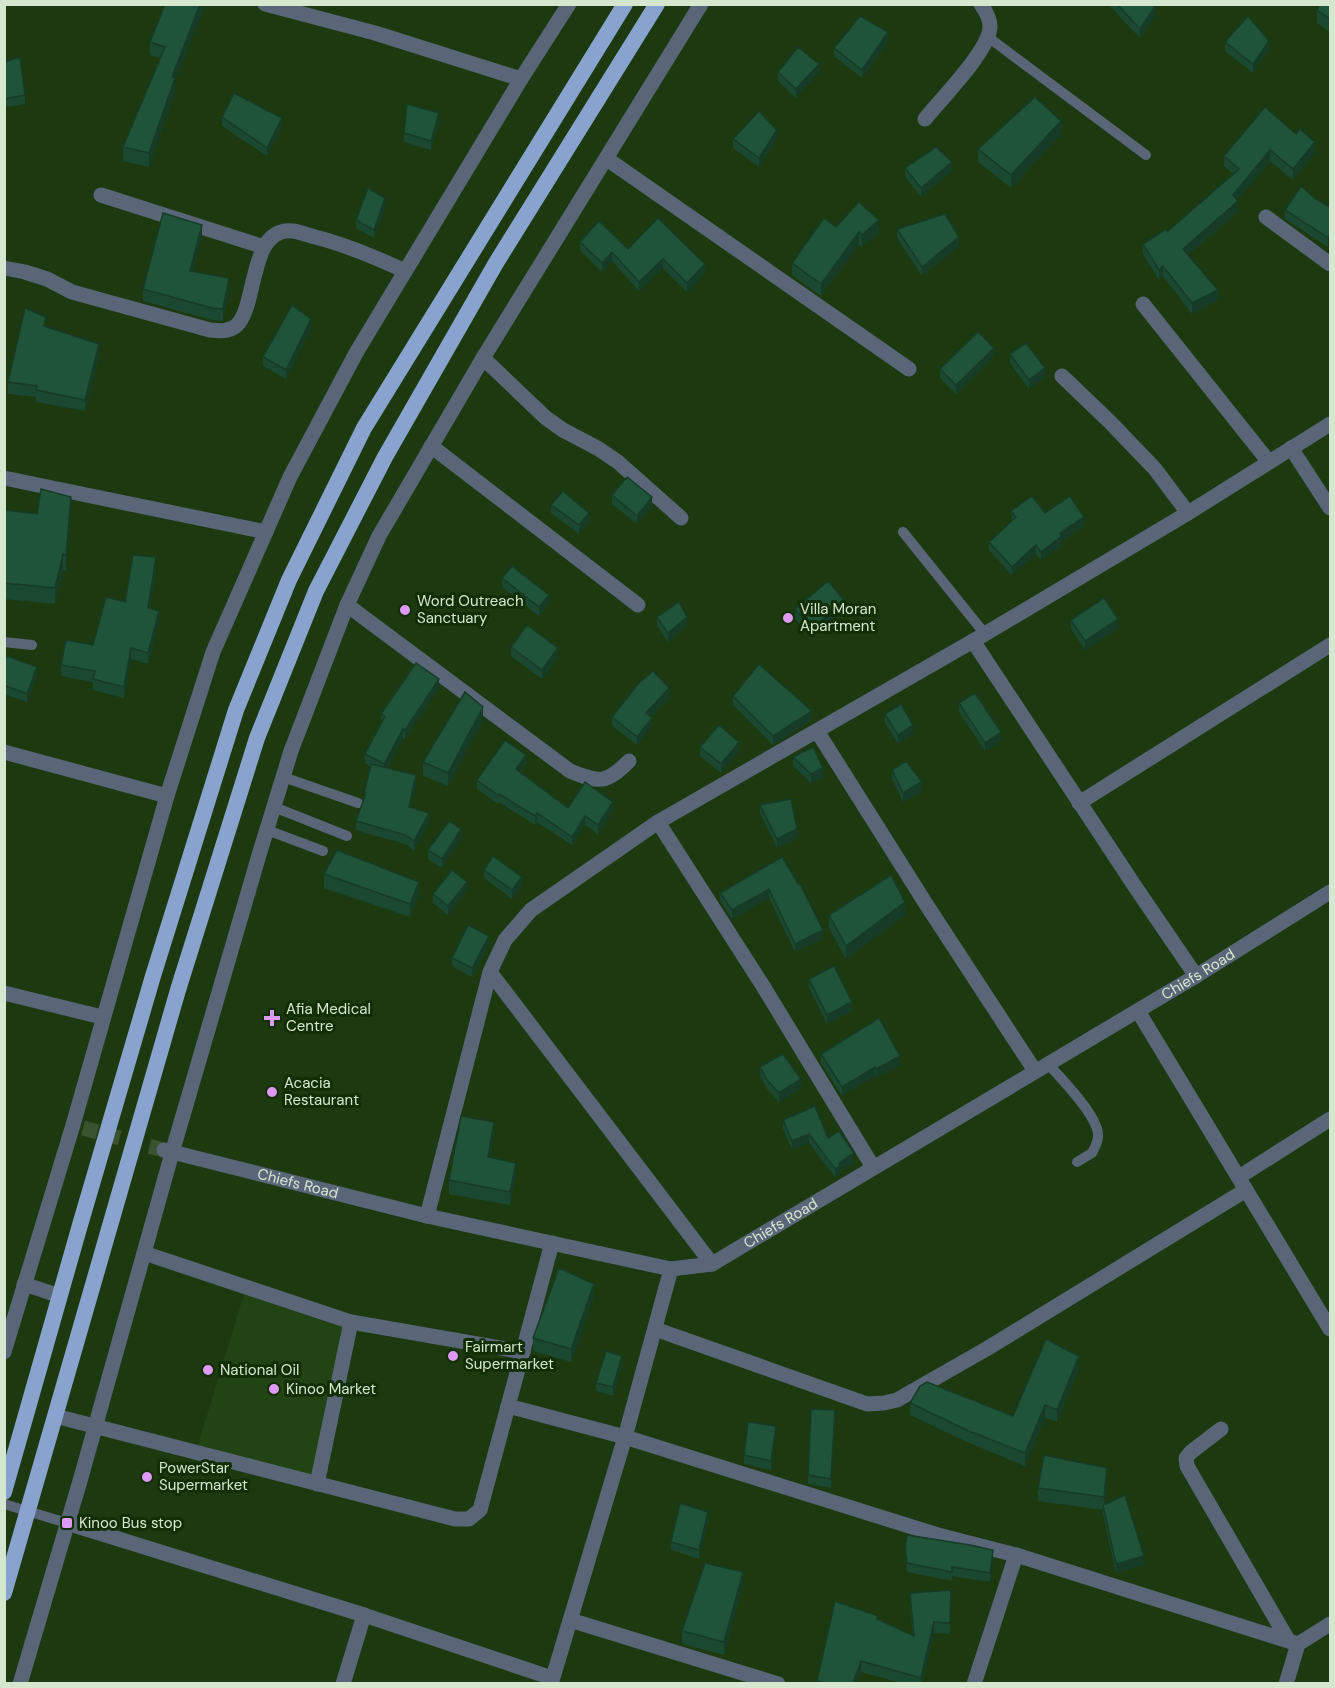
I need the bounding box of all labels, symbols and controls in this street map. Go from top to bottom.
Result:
place label: Word Outreach Sanctuary [417,591,524,628]
place label: Villa Moran Apartment [800,599,876,636]
marker: Word Outreach Sanctuary [398,603,412,617]
marker: Villa Moran Apartment [781,611,795,625]
street label: Chiefs Road [1158,944,1239,1004]
place label: Afia Medical Centre [286,999,371,1036]
marker: Afia Medical Centre [263,1009,281,1027]
place label: Acacia Restaurant [284,1073,359,1110]
marker: Acacia Restaurant [265,1085,279,1099]
street label: Chiefs Road [255,1164,340,1203]
street label: Chiefs Road [740,1193,821,1253]
place label: Fairmart Supermarket [465,1337,554,1374]
marker: Fairmart Supermarket [446,1349,460,1363]
place label: National Oil [220,1360,299,1380]
marker: National Oil [201,1363,215,1377]
place label: Kinoo Market [286,1379,376,1399]
marker: Kinoo Market [267,1382,281,1396]
place label: PowerStar Supermarket [159,1458,248,1495]
marker: PowerStar Supermarket [140,1470,154,1484]
place label: Kinoo Bus stop [79,1513,182,1533]
marker: Kinoo Bus stop [60,1516,74,1530]

